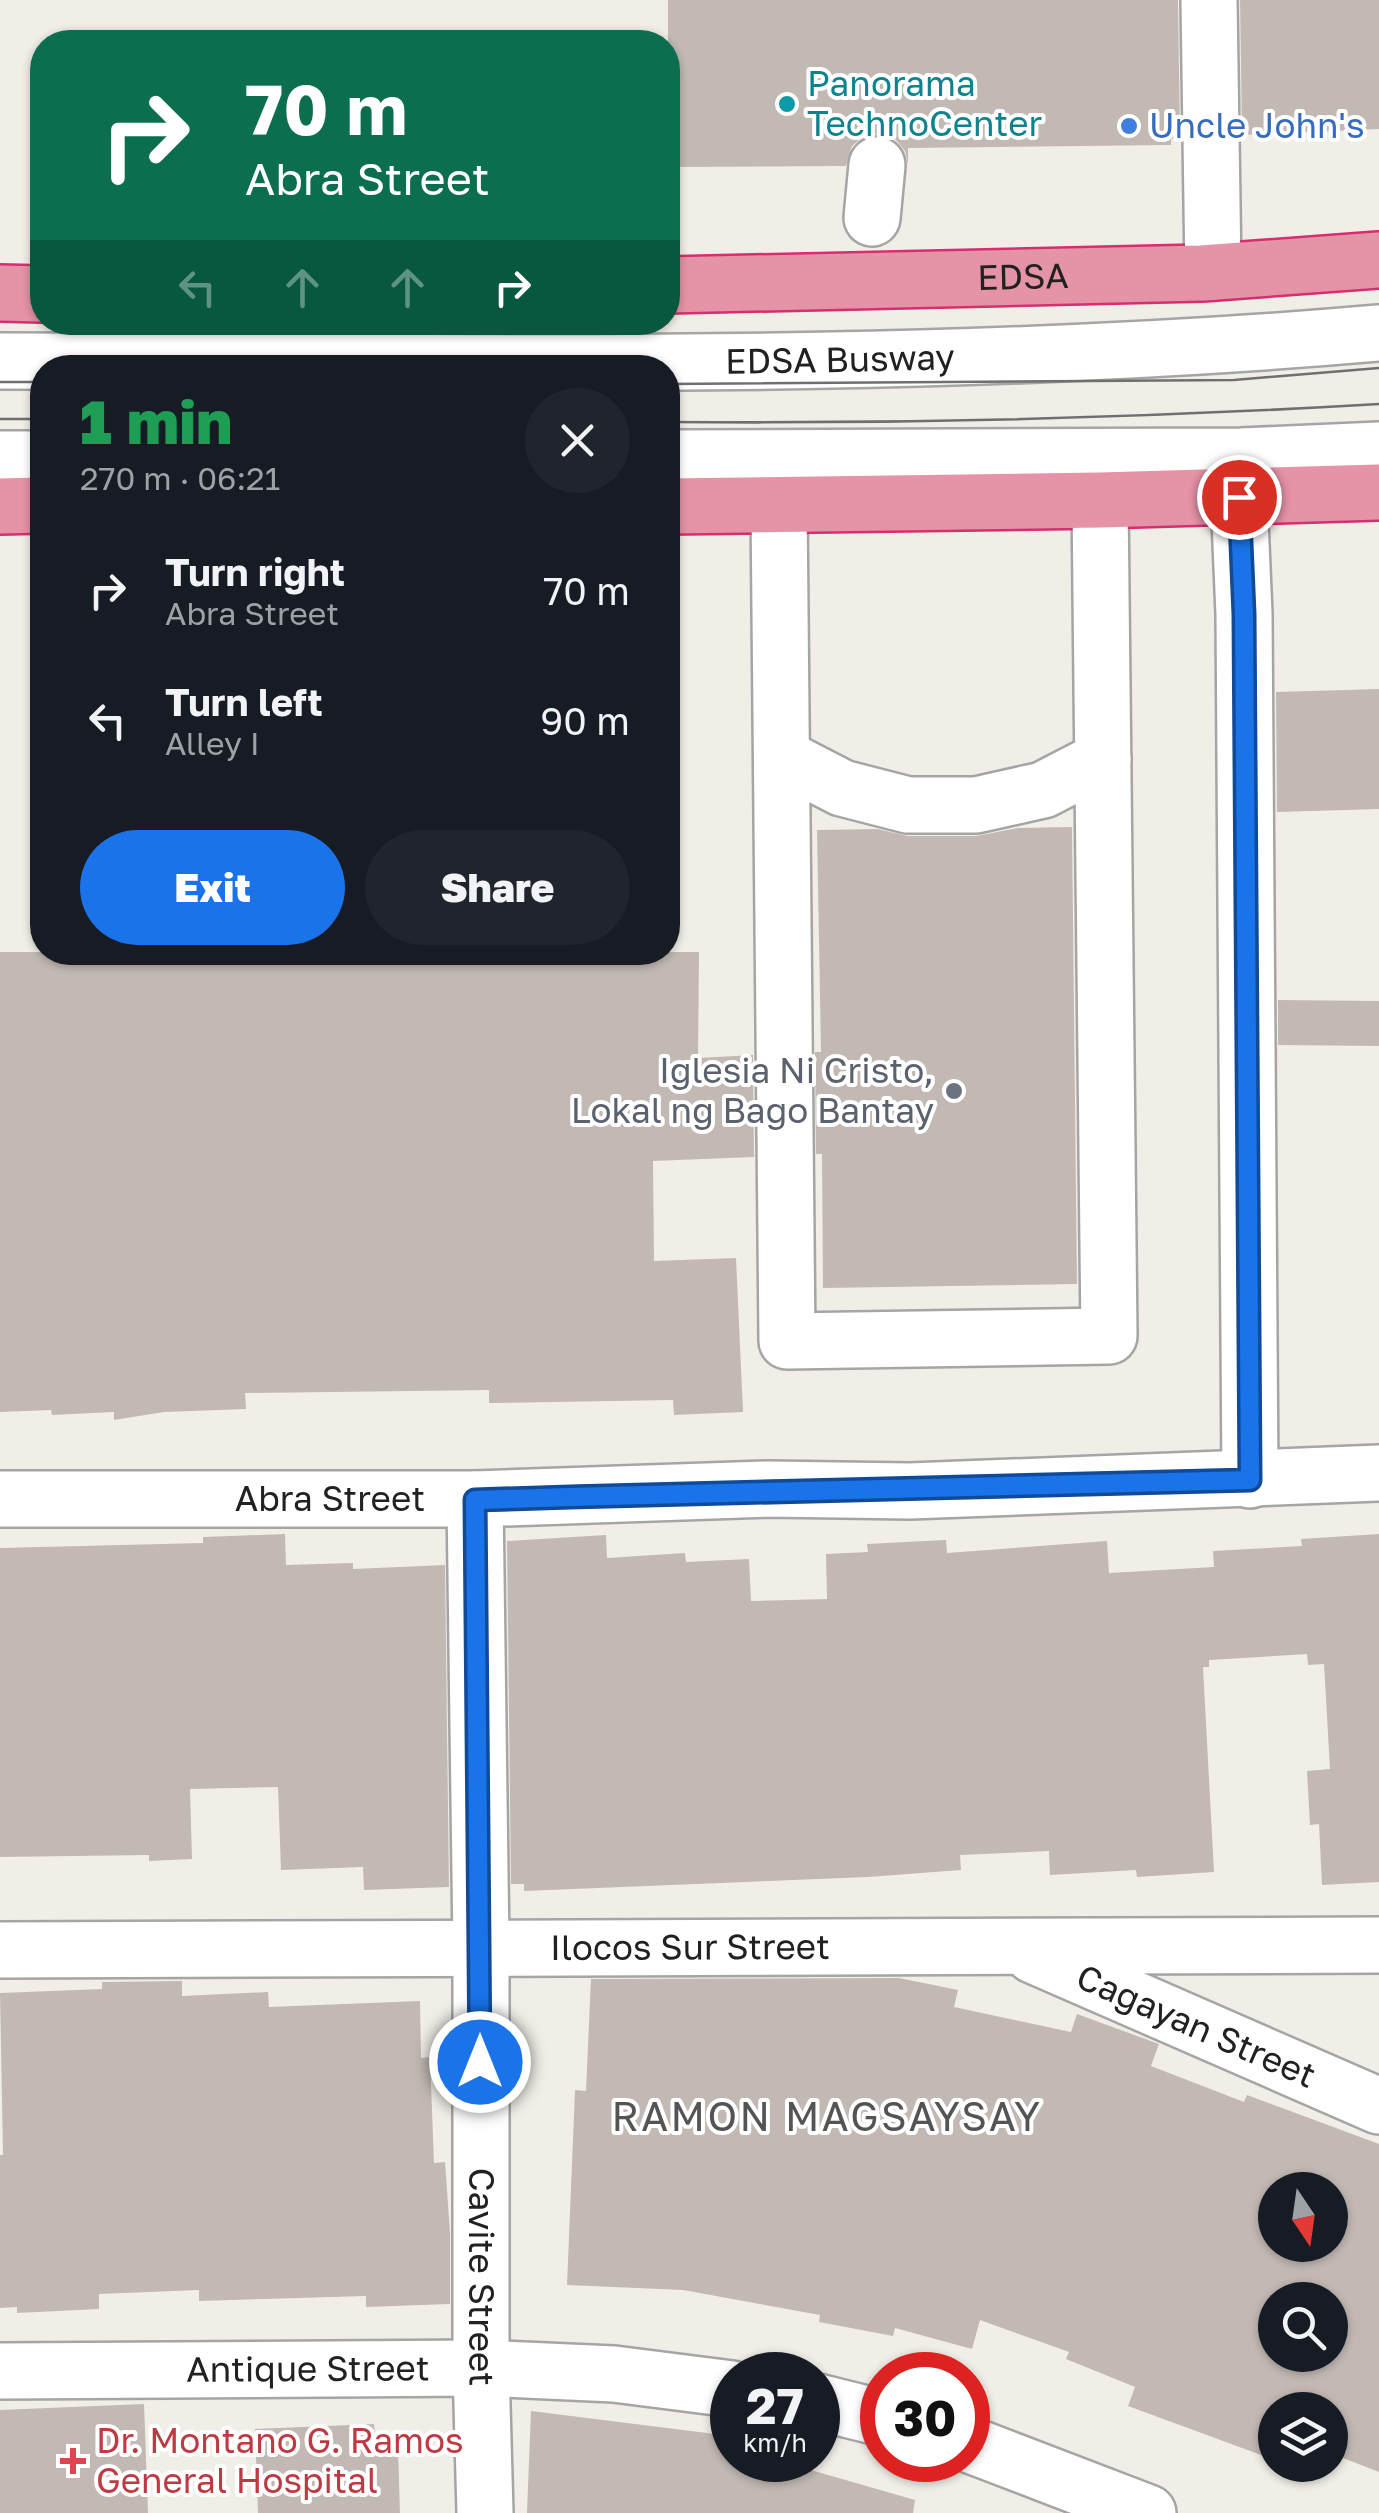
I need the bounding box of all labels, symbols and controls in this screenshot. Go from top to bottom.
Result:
place label: Panorama TechnoCenter [807,62,1042,144]
text: 70 m [245,66,407,150]
icon: right [80,70,210,200]
marker: Panorama TechnoCenter [776,93,798,115]
place label: Uncle John's [1149,104,1364,146]
marker: Uncle John's [1118,115,1140,137]
text: Abra Street [245,151,490,205]
street label: EDSA [977,254,1069,298]
icon: left [170,260,225,315]
icon: ahead [275,260,330,315]
icon: ahead [380,260,435,315]
icon: right [485,260,540,315]
street label: EDSA Busway [725,335,955,382]
text: 1 min [80,385,232,457]
button: close [525,388,630,493]
pin [1197,455,1282,540]
text: 270 m · 06:21 [80,459,280,497]
icon: arrive [1212,470,1267,525]
text: Turn right [165,549,345,594]
icon: right [80,563,135,618]
text: 70 m [543,568,630,613]
text: Abra Street [165,594,339,632]
text: Turn left [165,679,323,724]
icon: left [80,693,135,748]
text: 90 m [540,698,630,743]
text: Alley I [165,724,260,762]
button: Exit [80,830,345,945]
button: Share [365,830,630,945]
place label: Iglesia Ni Cristo, Lokal ng Bago Bantay [571,1049,934,1131]
marker: Iglesia Ni Cristo, Lokal ng Bago Bantay [943,1080,965,1102]
street label: Abra Street [235,1477,425,1519]
street label: Ilocos Sur Street [550,1925,830,1968]
street label: Cagayan Street [1071,1955,1322,2096]
position arrow [428,2010,532,2114]
district label: RAMON MAGSAYSAY [612,2092,1042,2140]
street label: Cavite Street [461,2168,503,2387]
north arrow [1258,2172,1348,2262]
map controls [1258,2172,1348,2482]
button: search [1258,2282,1348,2372]
street label: Antique Street [186,2346,430,2390]
speed limit sign: 30 [860,2352,990,2482]
text: 27 [746,2375,804,2435]
button: layers [1258,2392,1348,2482]
place label: Dr. Montano G. Ramos General Hospital [96,2419,464,2501]
text: km/h [743,2427,807,2458]
marker: Dr. Montano G. Ramos General Hospital [60,2448,86,2474]

